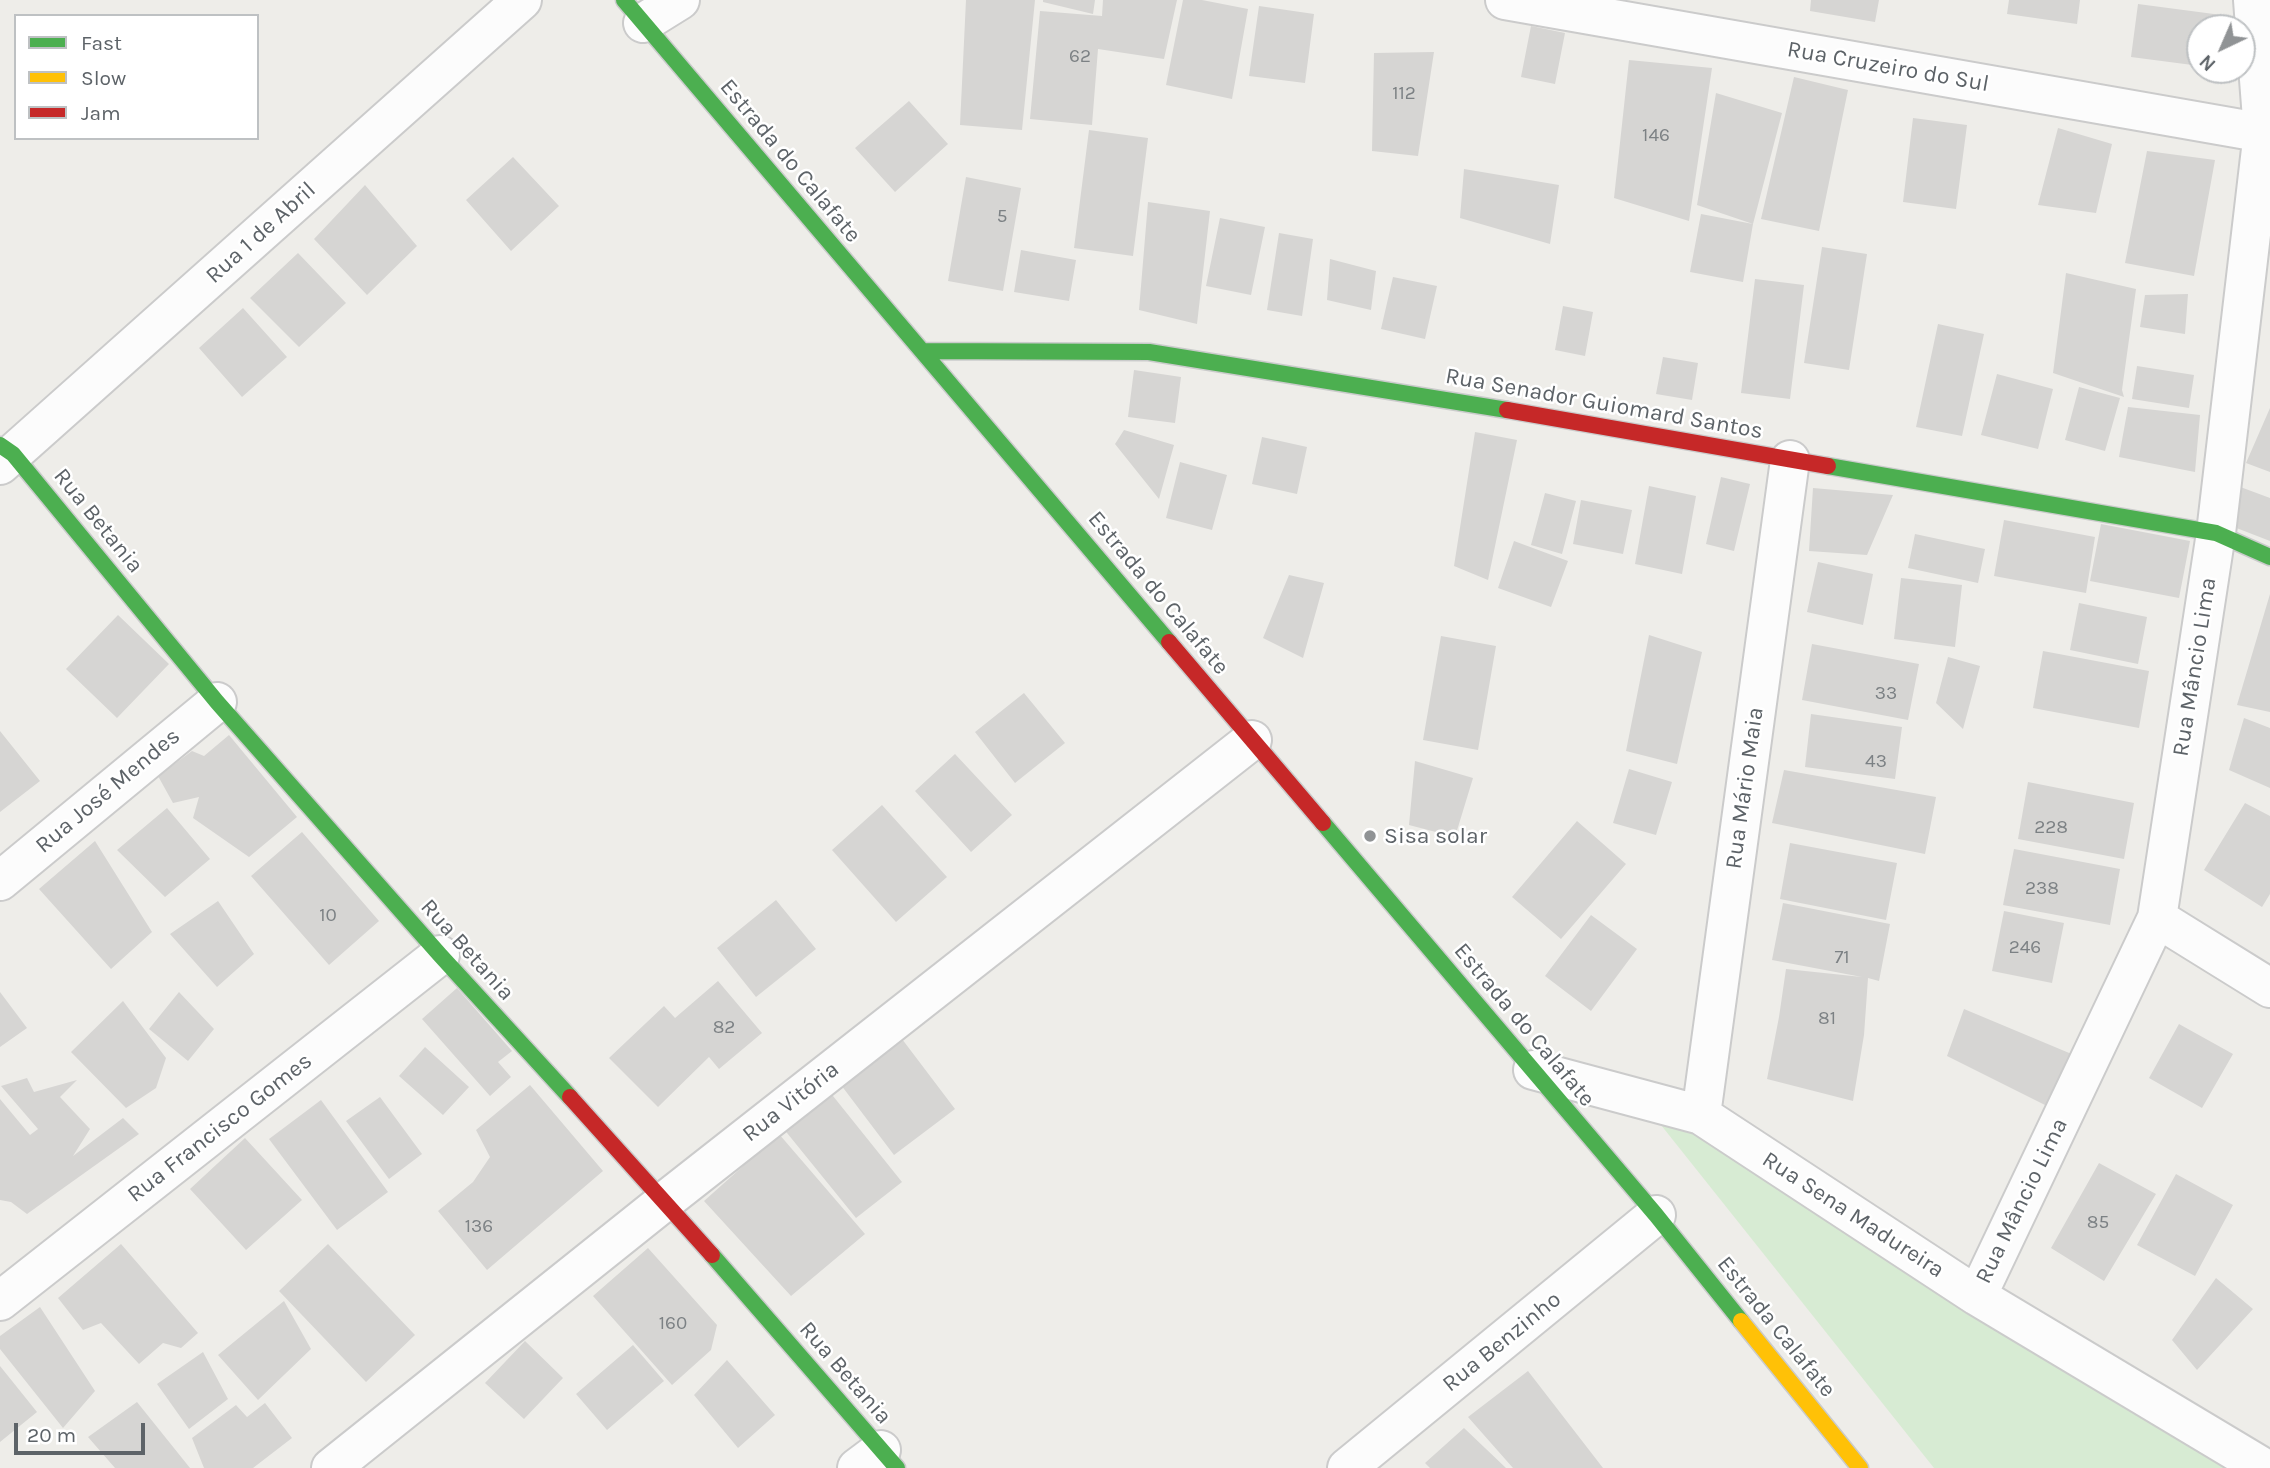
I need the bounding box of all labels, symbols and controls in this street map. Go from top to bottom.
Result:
legend [14,14,259,140]
north arrow [2186,14,2256,84]
text: Fast [81,31,122,55]
street label: Rua Cruzeiro do Sul [1785,36,1991,98]
house number: 62 [1069,46,1091,68]
text: N [2195,50,2220,75]
text: Slow [81,66,126,90]
street label: Estrada do Calafate [714,74,866,248]
house number: 112 [1392,83,1416,105]
text: Jam [81,101,121,125]
house number: 146 [1642,125,1670,147]
street label: Rua 1 de Abril [200,176,322,290]
house number: 5 [997,206,1007,228]
street label: Rua Senador Guiomard Santos [1443,362,1765,446]
street label: Rua Betania [47,463,149,579]
street label: Estrada do Calafate [1082,506,1234,680]
street label: Rua Mâncio Lima [2167,576,2223,758]
house number: 33 [1875,683,1897,705]
street label: Rua Mário Maia [1720,705,1770,871]
street label: Rua José Mendes [30,723,186,859]
house number: 43 [1865,751,1887,773]
house number: 228 [2034,817,2068,839]
place label: Sisa solar [1384,822,1487,850]
marker: Sisa solar [1362,828,1378,844]
house number: 238 [2025,878,2059,900]
street label: Rua Betania [414,894,520,1006]
house number: 10 [319,905,337,927]
house number: 246 [2009,937,2041,959]
street label: Estrada do Calafate [1448,938,1600,1112]
house number: 71 [1834,947,1850,969]
house number: 81 [1818,1008,1836,1030]
house number: 82 [713,1017,735,1039]
street label: Rua Francisco Gomes [122,1047,318,1209]
street label: Rua Vitória [737,1056,845,1148]
street label: Rua Mâncio Lima [1970,1114,2074,1288]
street label: Rua Sena Madureira [1757,1146,1949,1284]
house number: 85 [2087,1212,2109,1234]
house number: 136 [465,1216,493,1238]
street label: Estrada Calafate [1711,1251,1841,1403]
street label: Rua Benzinho [1437,1286,1567,1398]
house number: 160 [659,1313,687,1335]
street label: Rua Betania [793,1316,897,1430]
scale bar [18,1408,149,1452]
text: 20 m [27,1423,76,1447]

